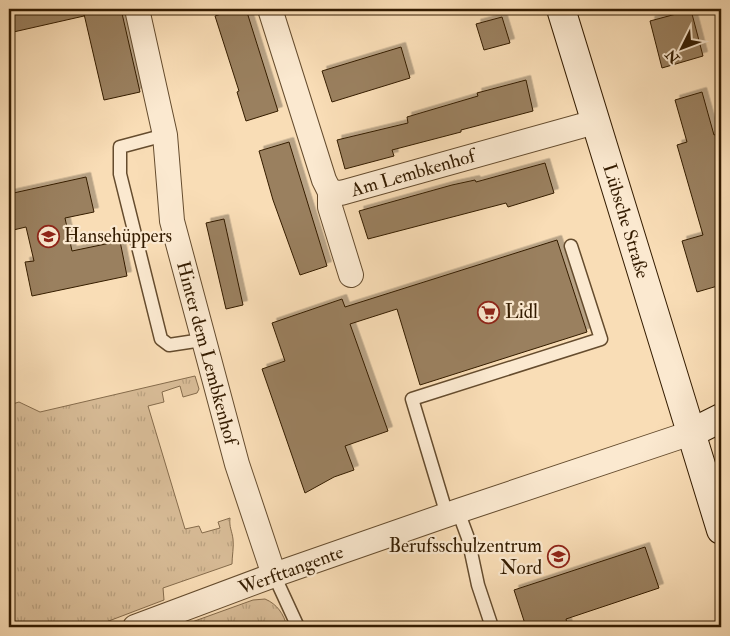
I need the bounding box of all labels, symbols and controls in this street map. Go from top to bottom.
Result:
north arrow [658,22,708,72]
text: N [662,46,684,67]
street label: Am Lembkenhof [347,143,481,202]
street label: Lübsche Straße [597,161,655,281]
school or university icon: Hansehüppers [36,224,60,248]
place label: Hansehüppers [64,224,172,249]
street label: Hinter dem Lembkenhof [171,259,244,450]
supermarket icon: Lidl [477,300,501,324]
place label: Lidl [505,300,538,324]
place label: Berufsschulzentrum Nord [389,534,543,580]
street label: Werfttangente [234,540,347,600]
school or university icon: Berufsschulzentrum Nord [546,545,570,569]

